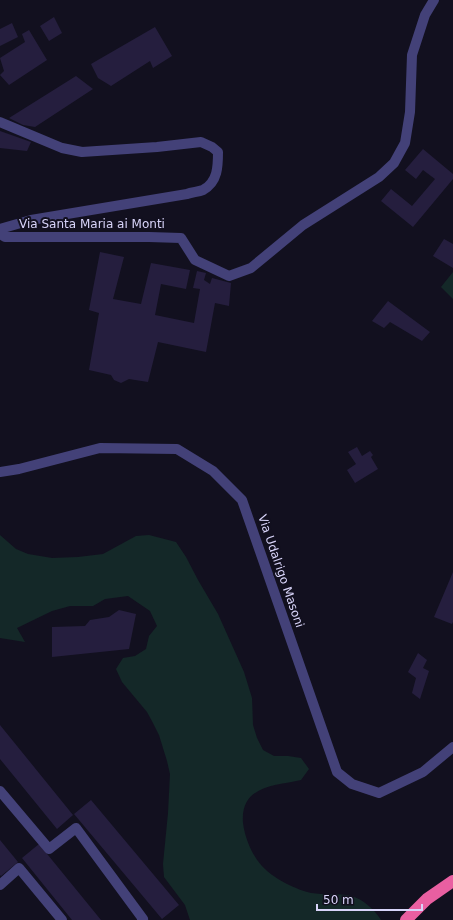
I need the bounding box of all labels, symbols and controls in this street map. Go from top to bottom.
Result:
street label: Via Santa Maria ai Monti [19,217,165,231]
street label: Via Udalrigo Masoni [255,513,307,629]
scale bar [317,886,422,912]
text: 50 m [323,893,354,907]

